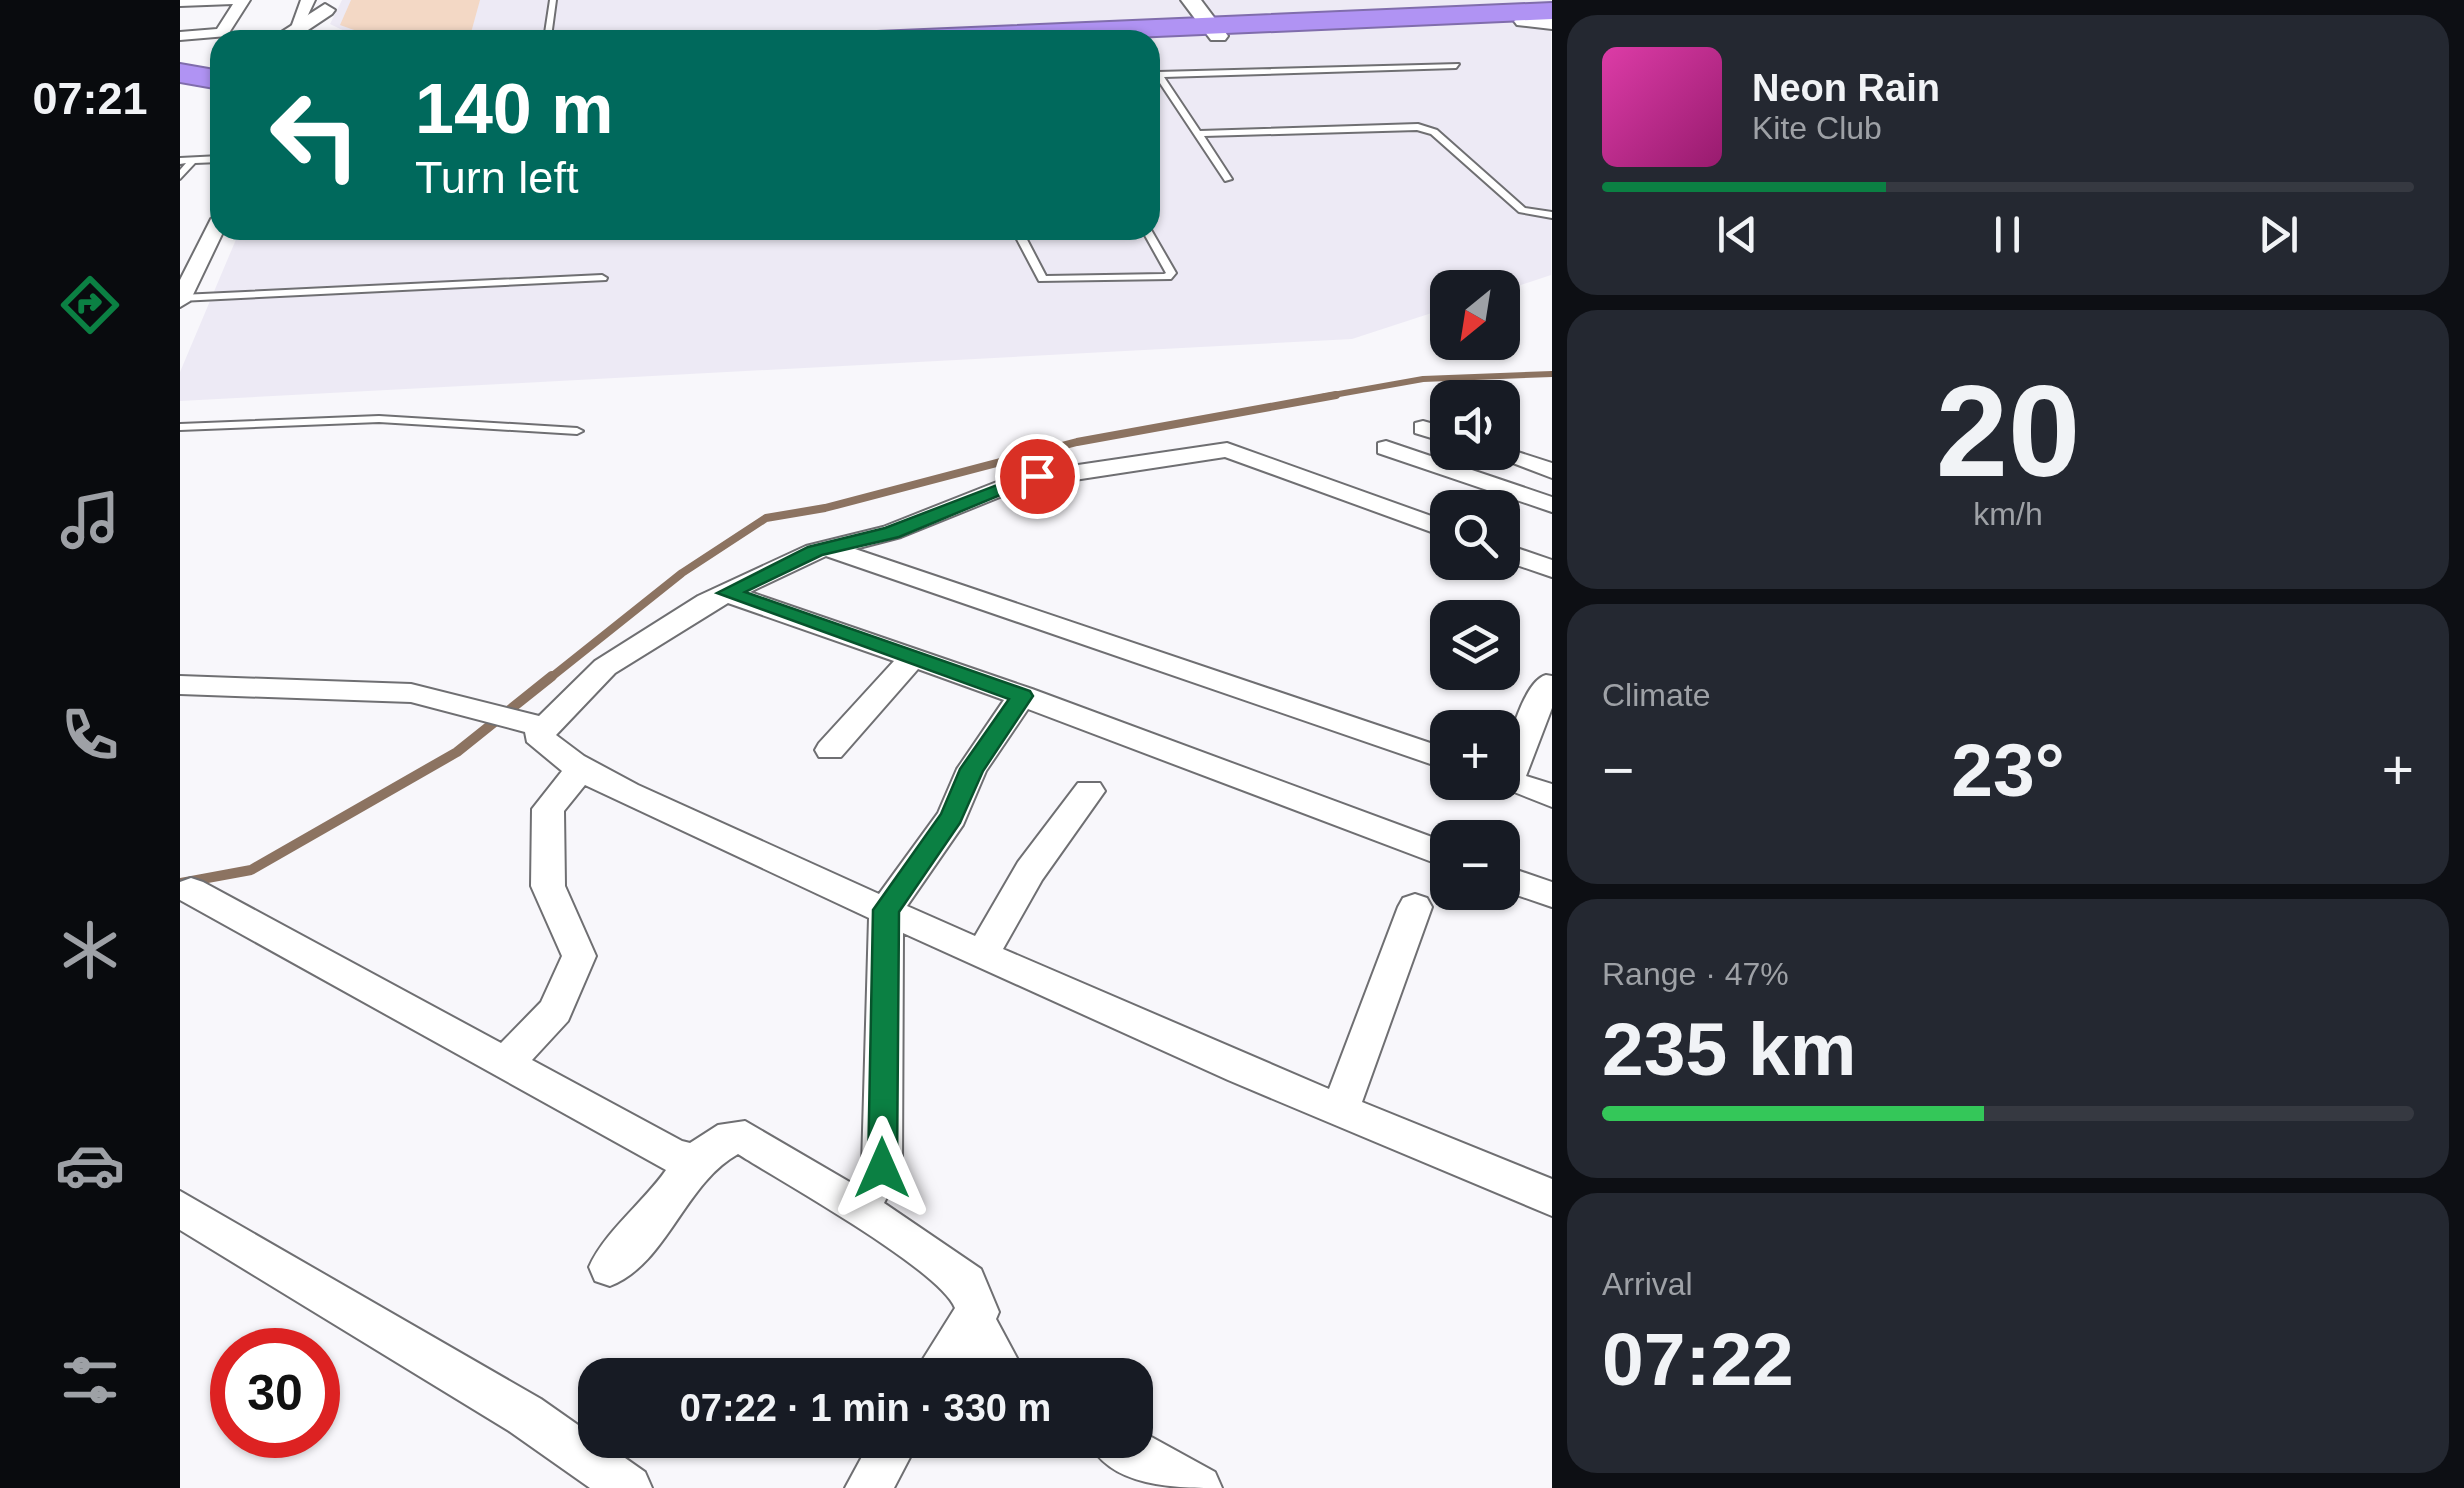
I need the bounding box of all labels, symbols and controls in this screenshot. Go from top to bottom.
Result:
text: Neon Rain [1752,67,1940,109]
icon: left [250,70,380,200]
text: 140 m [415,70,613,148]
text: 07:21 [32,73,148,124]
text: Kite Club [1752,110,1882,146]
text: Turn left [415,152,578,203]
icon: previous [1710,207,1765,262]
icon: pause [1980,207,2035,262]
icon: next [2251,207,2306,262]
icon: directions [55,270,125,340]
north arrow [1430,270,1520,360]
map controls [1430,270,1520,910]
text: 20 [1936,358,2080,504]
button: sound [1430,380,1520,470]
pin [995,434,1080,519]
icon: arrive [1010,449,1065,504]
icon: music [55,485,125,555]
button: search [1430,490,1520,580]
text: km/h [1973,496,2043,532]
button: layers [1430,600,1520,690]
text: Climate [1602,677,1710,713]
icon: phone [55,700,125,770]
button: + [1430,710,1520,800]
text: 23° [1951,728,2065,812]
text: − [1602,739,1634,801]
text: + [2382,739,2414,801]
button: − [1430,820,1520,910]
icon: climate [55,915,125,985]
text: Range · 47% [1602,956,1789,992]
text: 235 km [1602,1007,1856,1091]
position arrow [830,1116,934,1220]
icon: car [55,1130,125,1200]
text: Arrival [1602,1266,1693,1302]
text: 07:22 [1602,1317,1794,1401]
speed limit sign: 30 [210,1328,340,1458]
icon: filters [55,1345,125,1415]
text: 07:22 · 1 min · 330 m [680,1387,1051,1429]

